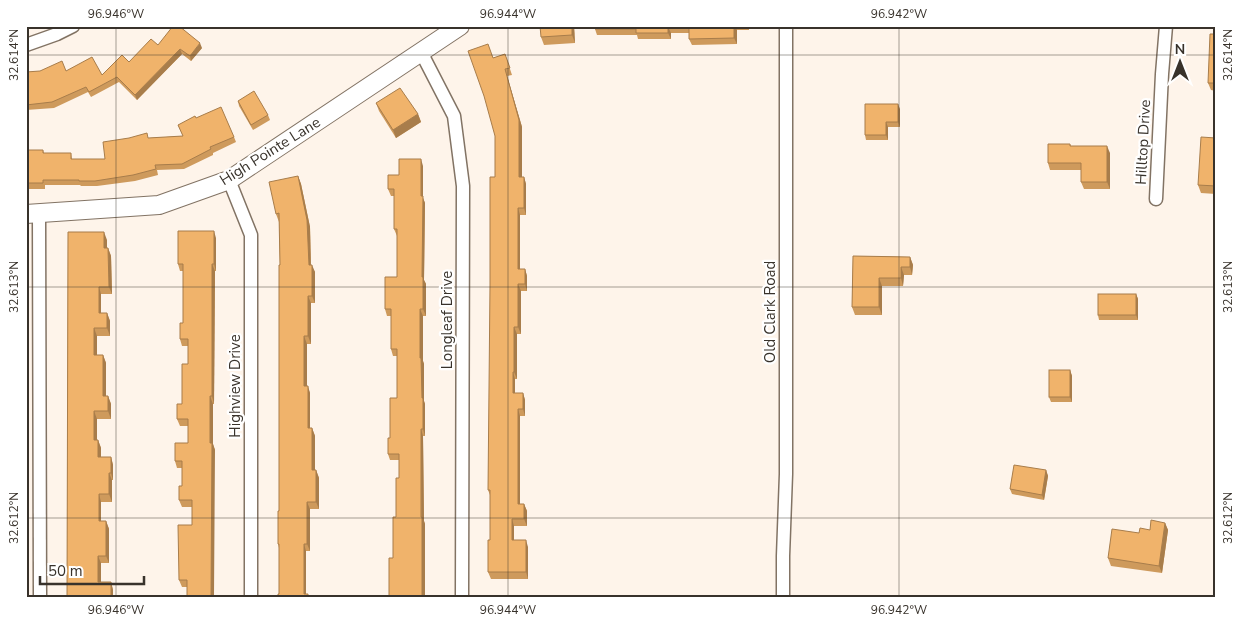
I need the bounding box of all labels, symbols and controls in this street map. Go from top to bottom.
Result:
text: 96.946°W [88,6,144,22]
text: 96.944°W [480,6,536,22]
text: 96.942°W [871,6,927,22]
text: 32.614°N [6,29,22,81]
text: 32.614°N [1220,29,1236,81]
north arrow [1154,38,1204,88]
text: N [1175,40,1185,59]
street label: Hilltop Drive [1131,99,1155,185]
street label: High Pointe Lane [216,112,324,190]
text: 32.613°N [6,261,22,313]
street label: Old Clark Road [760,261,780,363]
text: 32.613°N [1220,261,1236,313]
street label: Longleaf Drive [437,271,457,369]
street label: Highview Drive [225,334,245,438]
text: 32.612°N [6,492,22,544]
text: 32.612°N [1220,492,1236,544]
scale bar [40,553,144,585]
text: 50 m [48,561,83,581]
text: 96.946°W [88,602,144,618]
text: 96.944°W [480,602,536,618]
text: 96.942°W [871,602,927,618]

